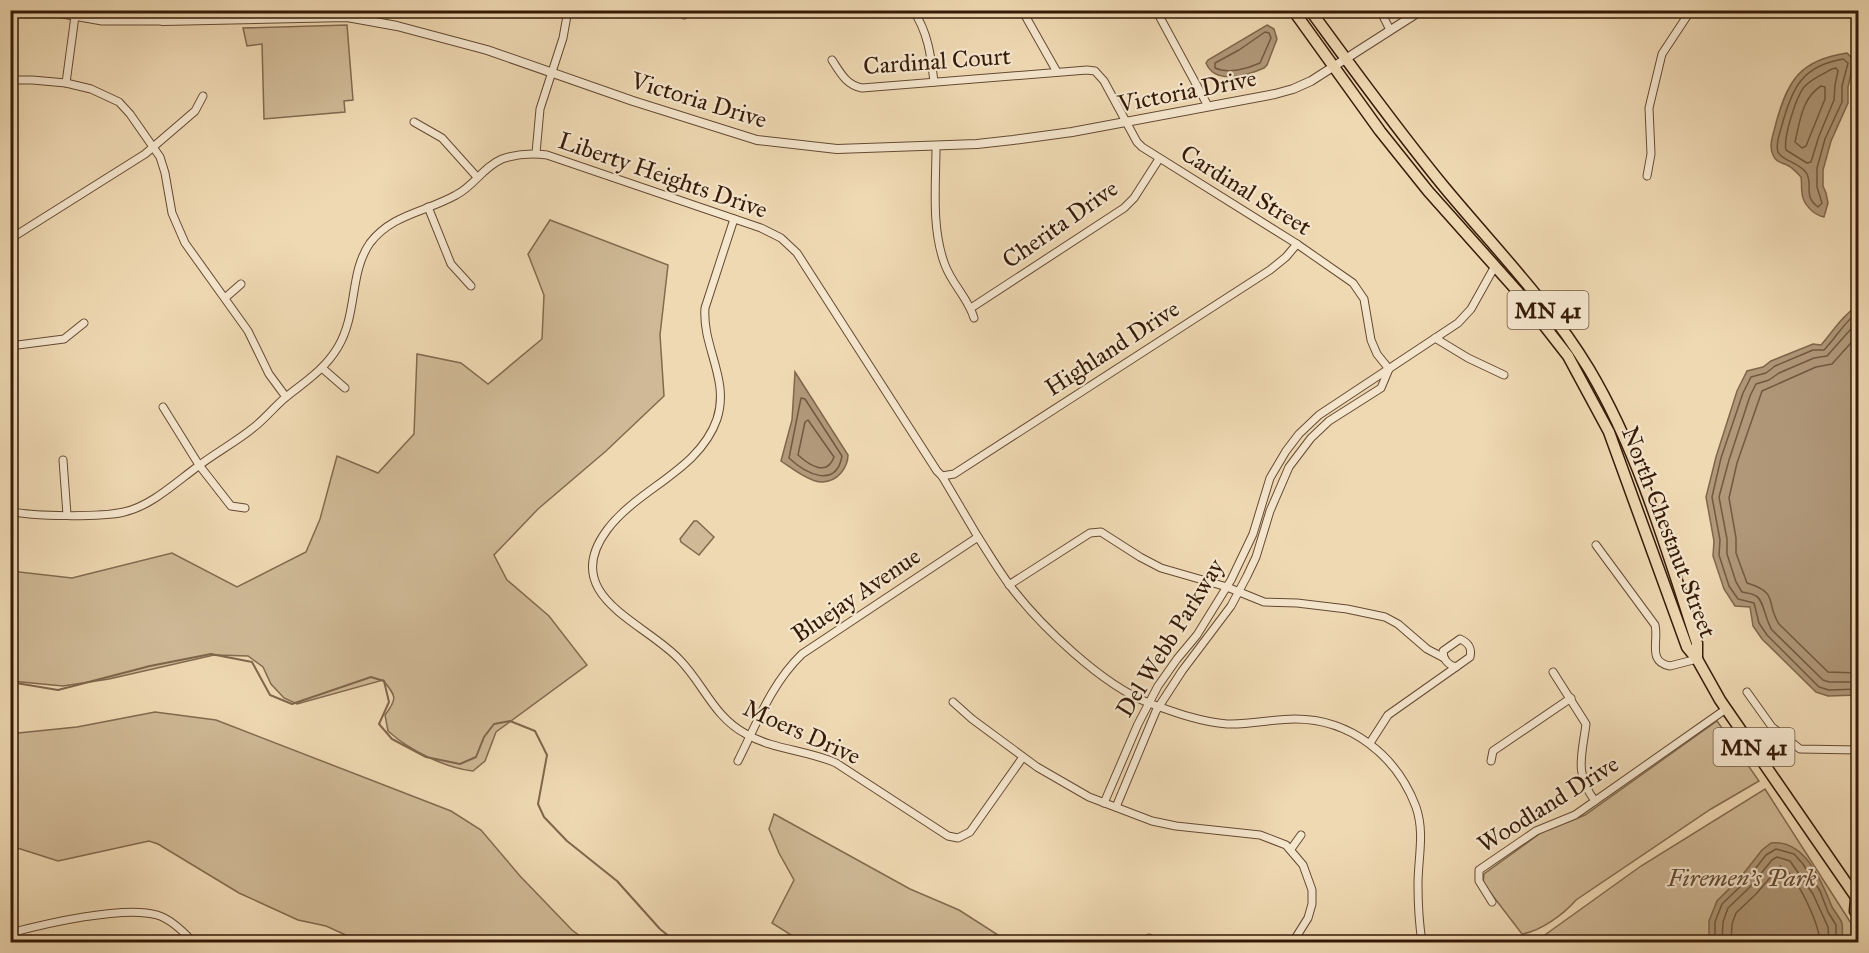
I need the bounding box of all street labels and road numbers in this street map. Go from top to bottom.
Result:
street label: Cardinal Court [862,41,1012,81]
street label: Victoria Drive [1114,63,1259,119]
street label: Victoria Drive [627,65,771,135]
street label: Liberty Heights Drive [554,125,772,225]
street label: Cardinal Street [1175,138,1317,242]
street label: Cherita Drive [996,173,1124,275]
road number: MN 41 [1508,291,1588,329]
street label: Highland Drive [1039,293,1185,403]
street label: North Chestnut Street [1615,422,1723,642]
street label: Bluejay Avenue [786,541,926,649]
street label: Del Webb Parkway [1109,553,1231,723]
street label: Moers Drive [739,693,865,771]
road number: MN 41 [1714,728,1794,766]
street label: Woodland Drive [1472,749,1624,859]

